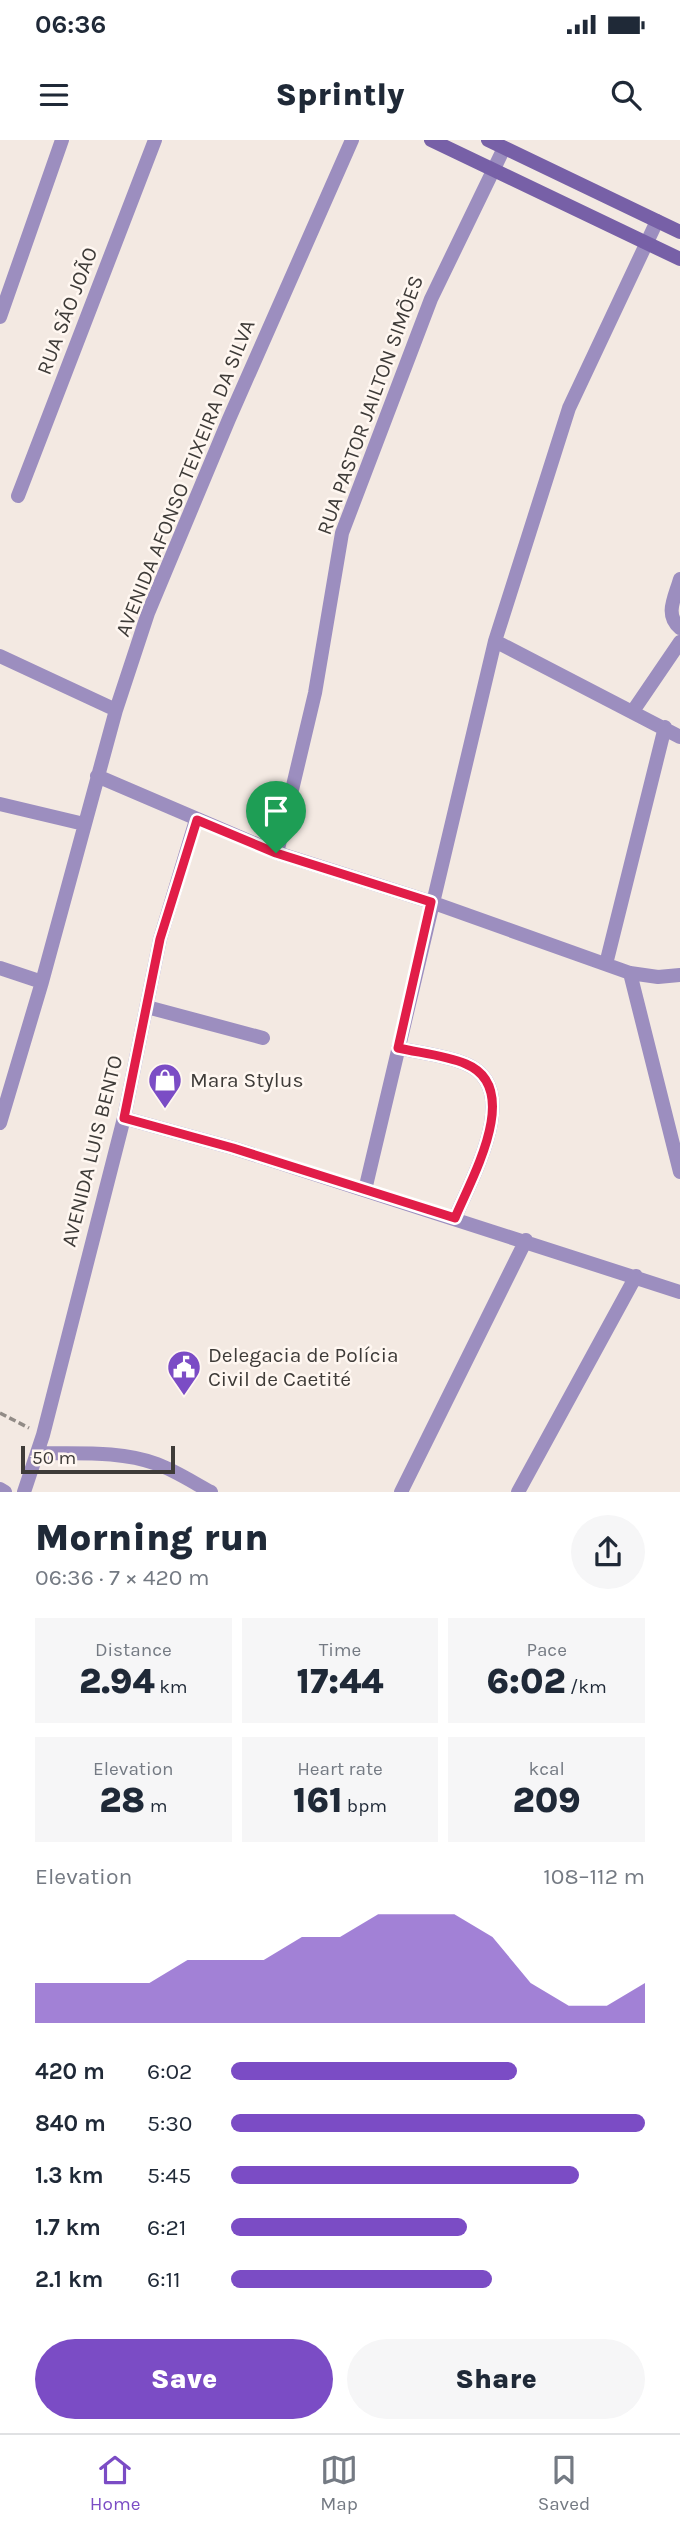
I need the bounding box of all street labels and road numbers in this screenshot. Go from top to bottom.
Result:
street label: RUA SÃO JOÃO [32,244,102,378]
street label: RUA PASTOR JAILTON SIMÕES [312,272,428,538]
street label: AVENIDA AFONSO TEIXEIRA DA SILVA [110,316,260,640]
street label: AVENIDA LUIS BENTO [57,1053,127,1249]

